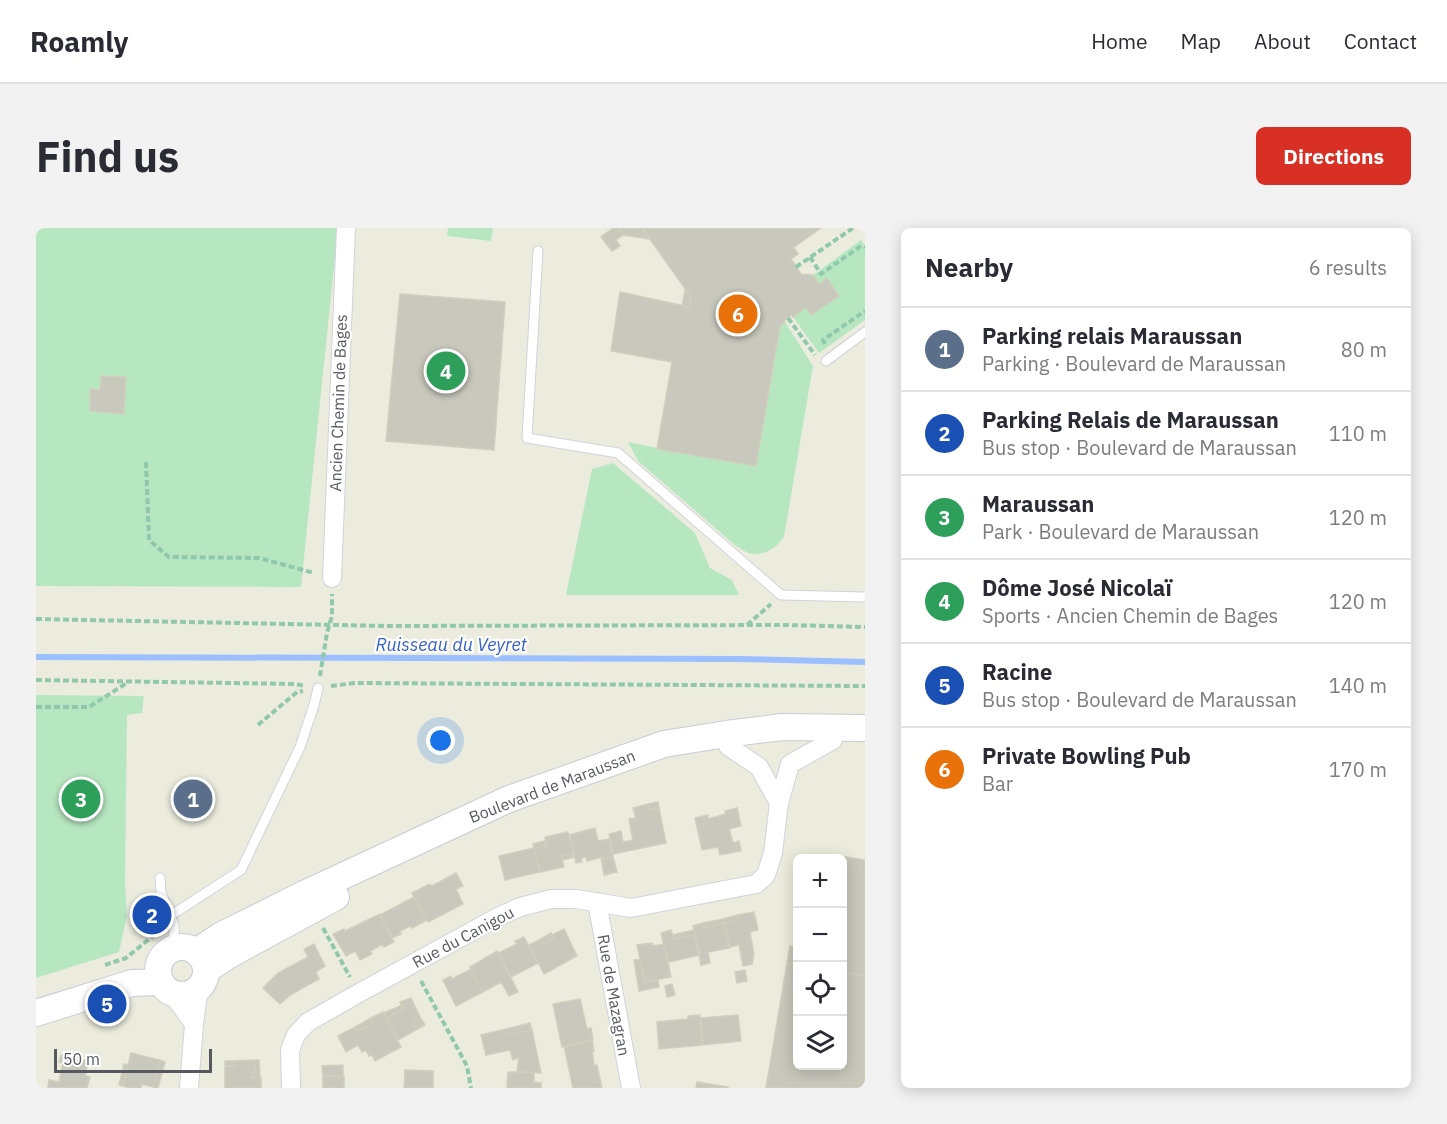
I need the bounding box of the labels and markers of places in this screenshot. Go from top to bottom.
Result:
pin: 6 [718,292,758,337]
pin: 4 [426,348,466,394]
pin: 3 [62,776,100,822]
pin: 1 [174,776,212,822]
pin: 2 [132,892,172,938]
pin: 5 [88,982,126,1026]

